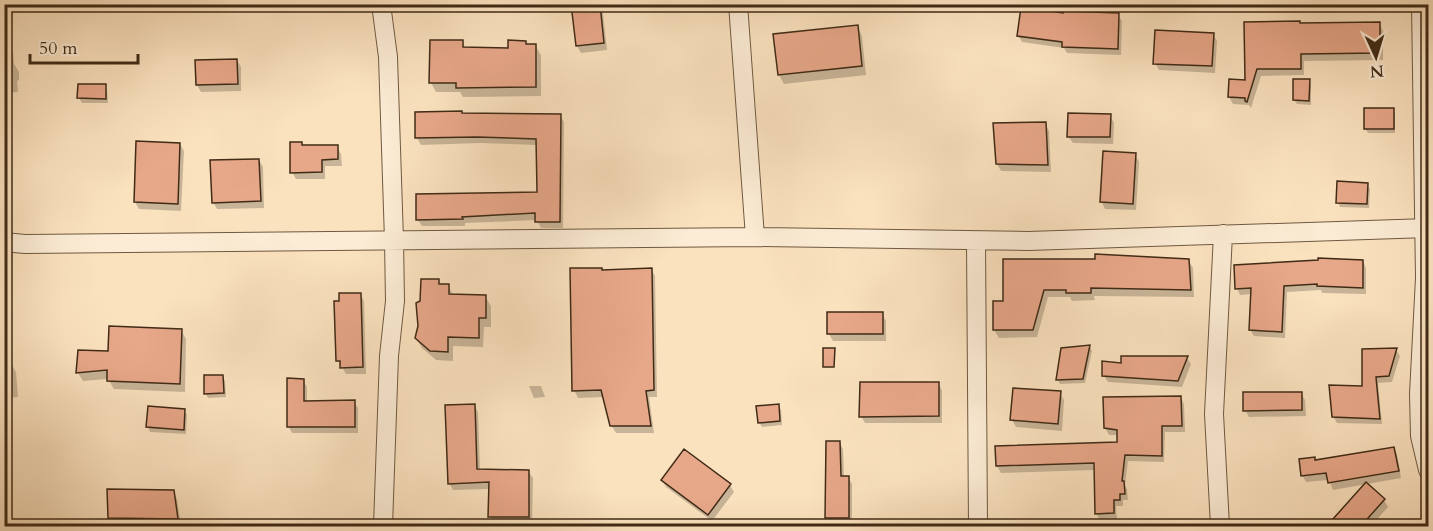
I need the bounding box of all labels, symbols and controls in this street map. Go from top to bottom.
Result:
scale bar [30,27,138,65]
north arrow [1346,27,1406,87]
text: 50 m [39,36,78,61]
text: N [1369,60,1385,82]

